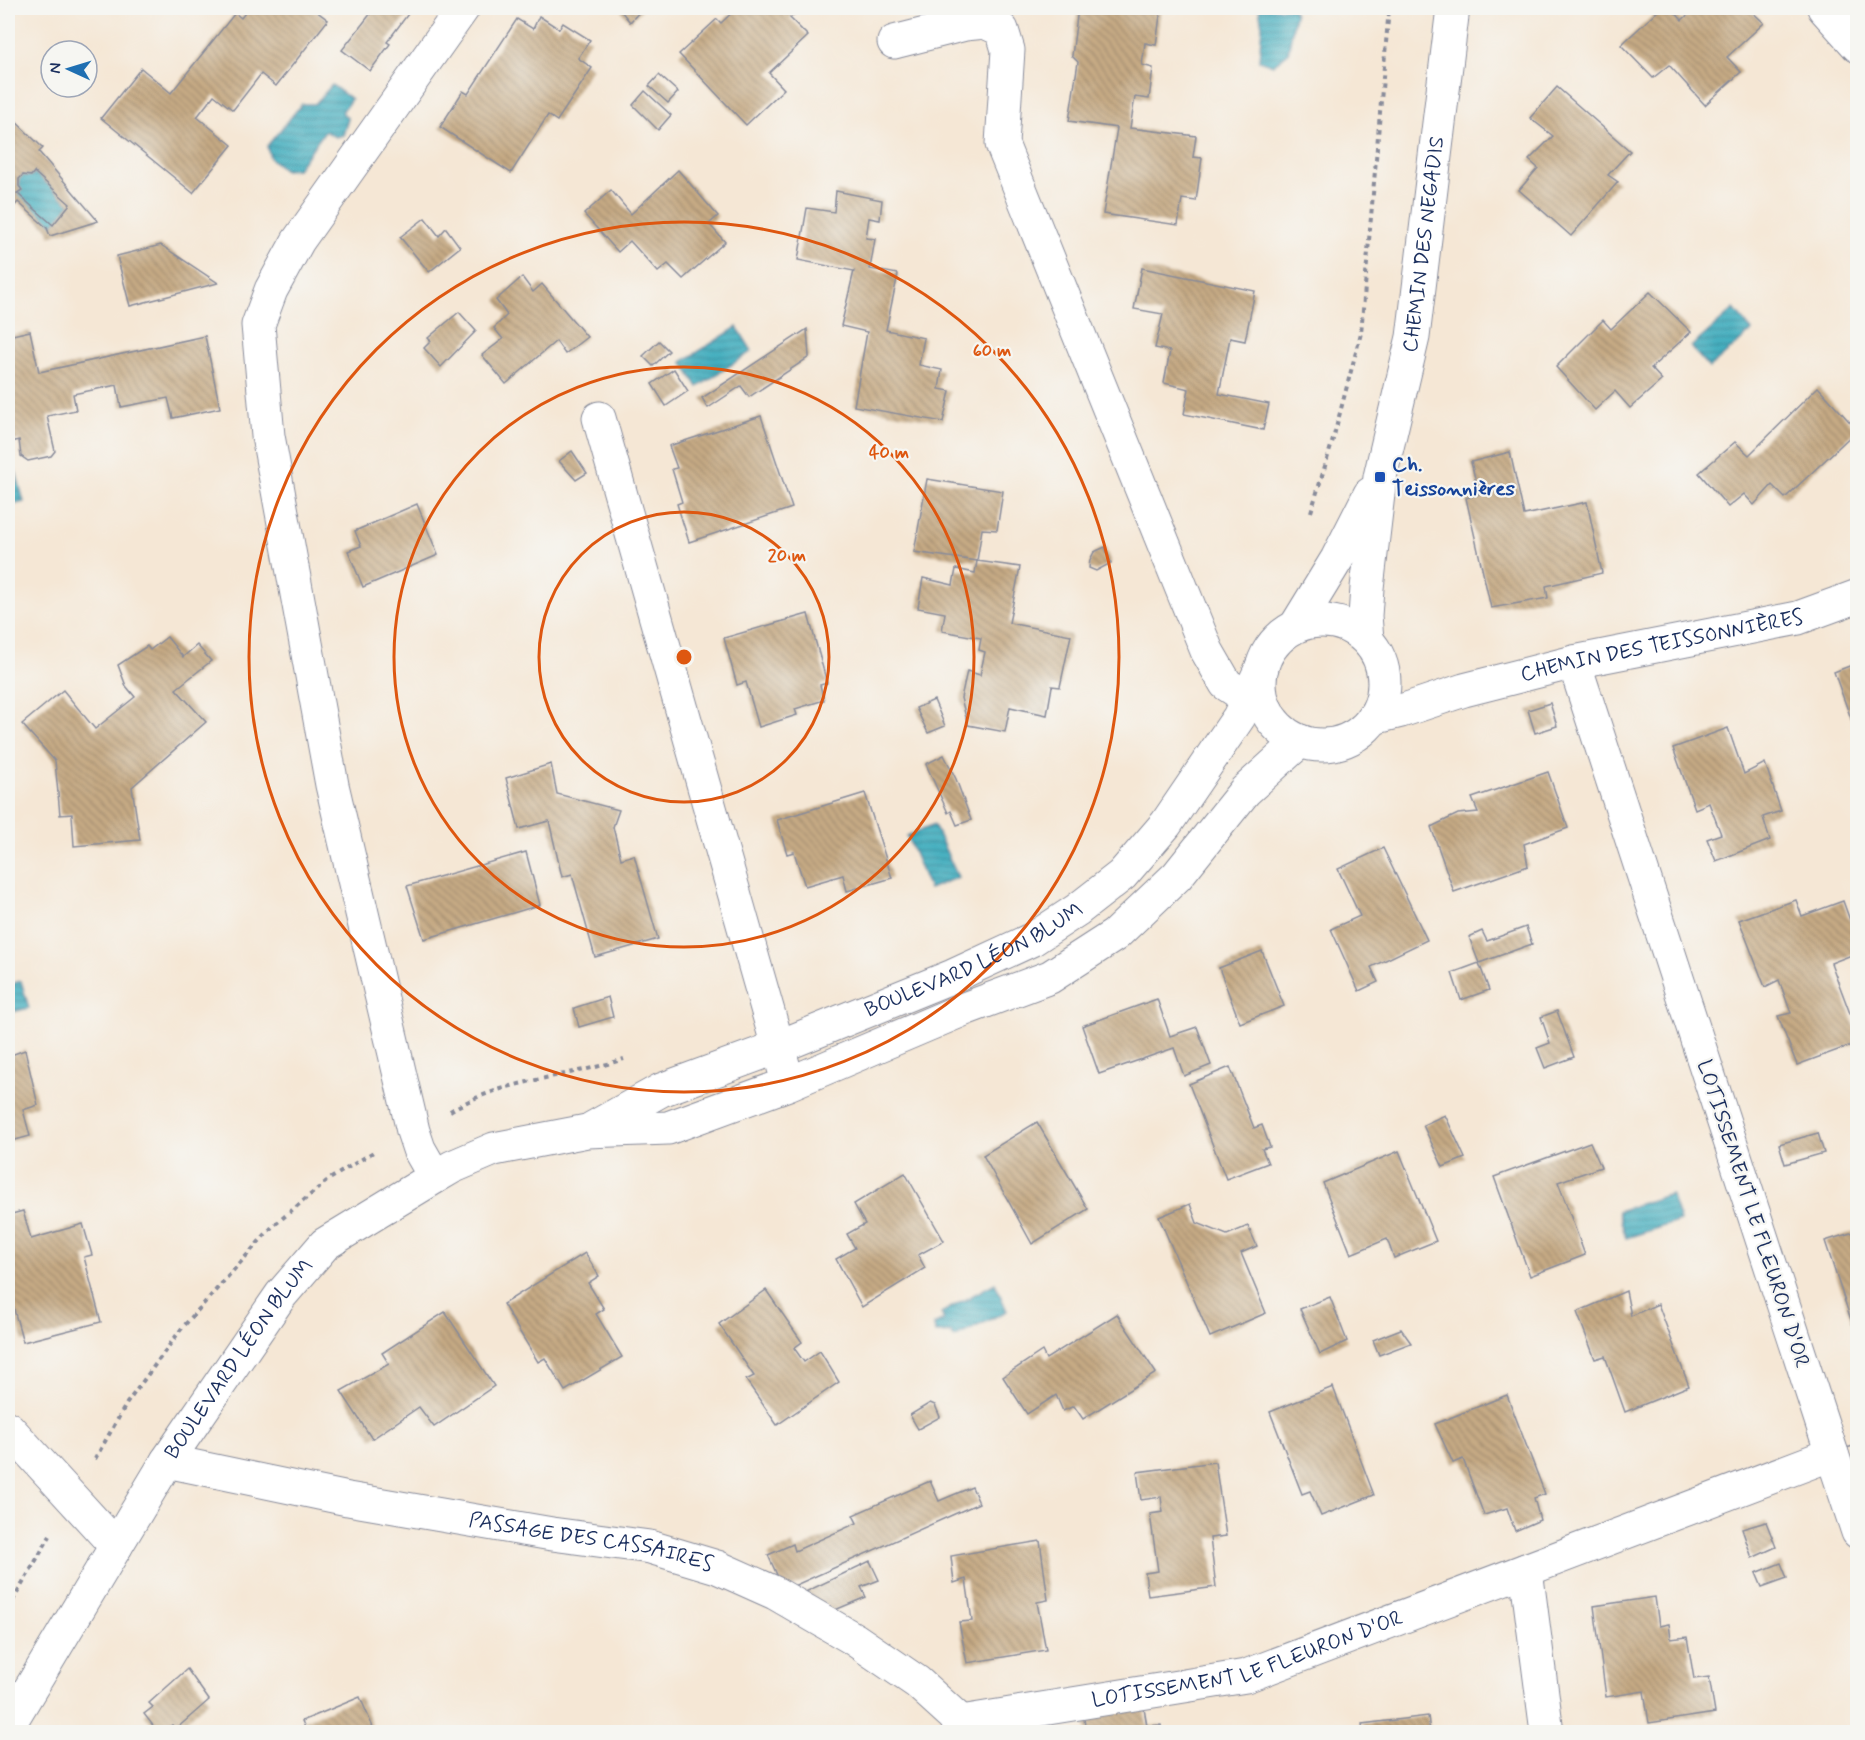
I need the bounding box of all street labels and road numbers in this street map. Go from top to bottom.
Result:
street label: CHEMIN DES NEGADIS [1396,135,1451,355]
street label: CHEMIN DES TEISSONNIÈRES [1518,603,1806,689]
street label: BOULEVARD LÉON BLUM [860,896,1089,1024]
street label: LOTISSEMENT LE FLEURON D'OR [1690,1056,1816,1372]
street label: BOULEVARD LÉON BLUM [158,1253,320,1465]
street label: PASSAGE DES CASSAIRES [467,1506,717,1579]
street label: LOTISSEMENT LE FLEURON D'OR [1090,1604,1407,1715]

